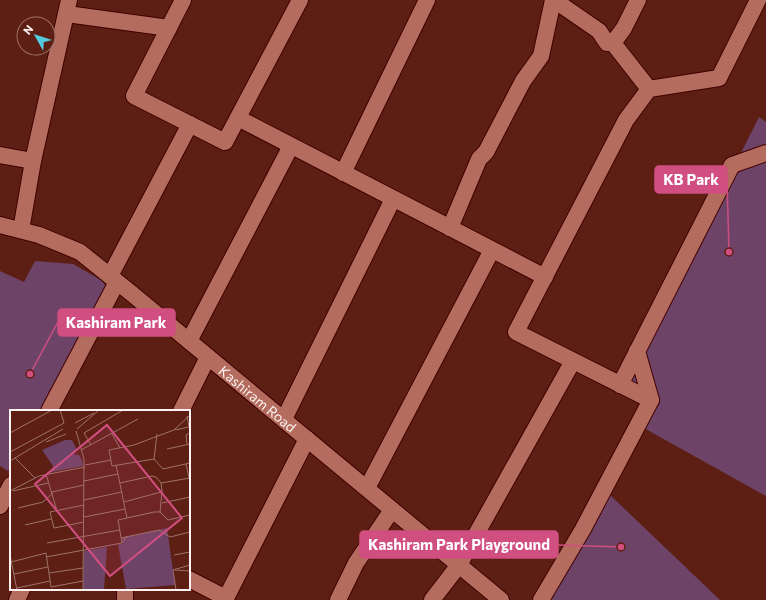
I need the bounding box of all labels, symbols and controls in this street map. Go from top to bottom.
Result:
north arrow [16,16,56,56]
text: N [20,22,35,37]
callout: KB Park [655,166,727,193]
text: KB Park [663,170,719,188]
callout: Kashiram Park [58,309,175,336]
text: Kashiram Park [66,313,167,331]
street label: Kashiram Road [216,361,300,435]
inset map [10,410,190,590]
callout: Kashiram Park Playground [360,531,558,558]
text: Kashiram Park Playground [368,535,550,553]

